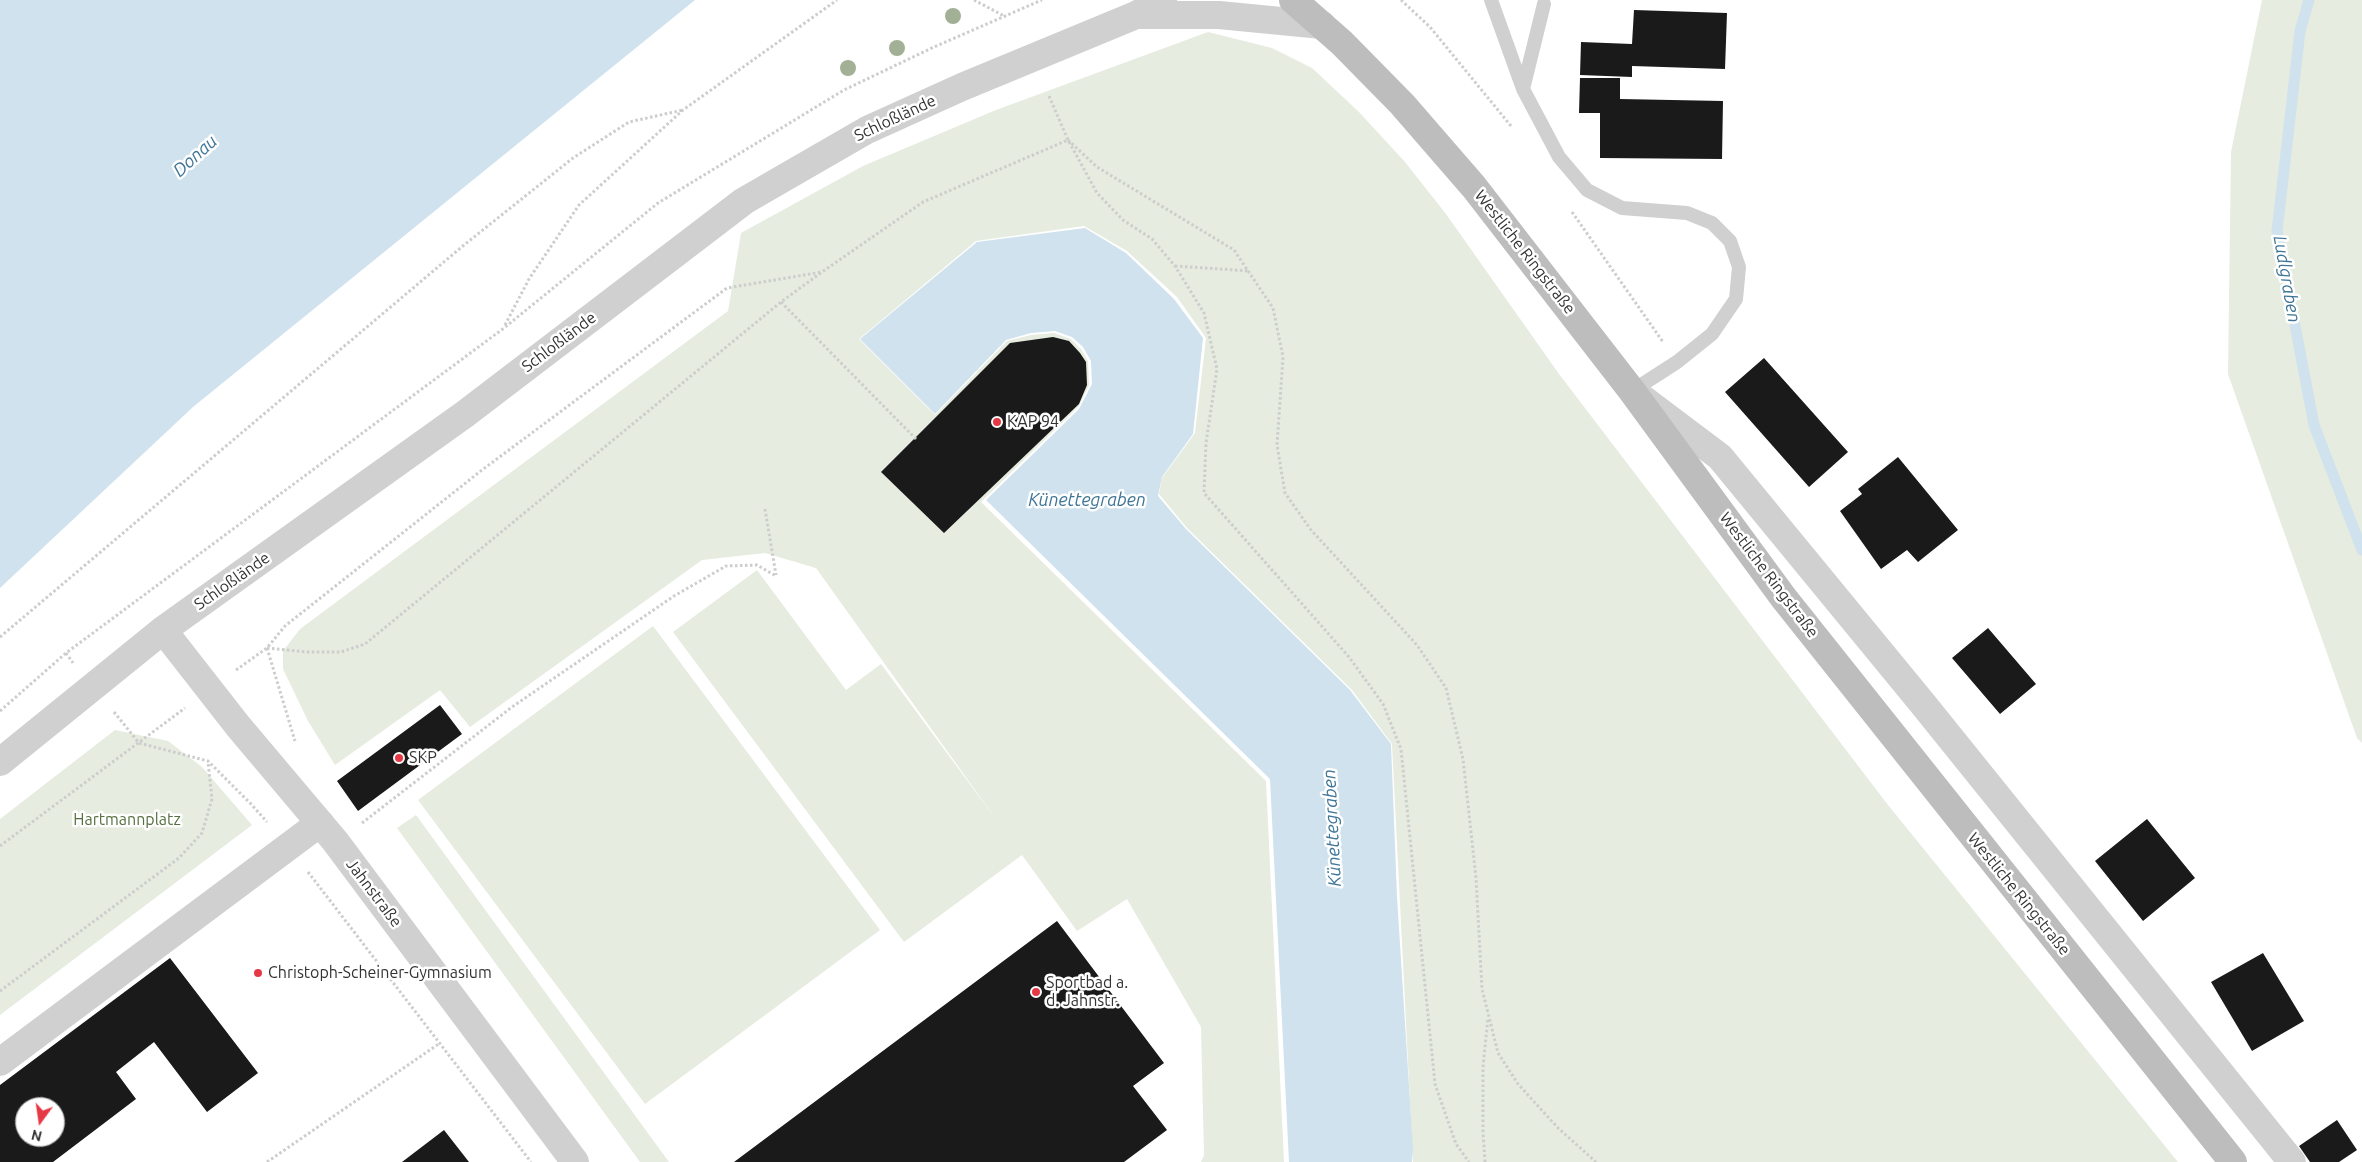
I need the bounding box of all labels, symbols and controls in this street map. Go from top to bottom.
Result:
street label: Schloßlände [851,91,939,145]
water label: Donau [169,131,221,181]
street label: Westliche Ringstraße [1471,186,1579,318]
water label: Ludlgraben [2269,234,2305,324]
street label: Schloßlände [518,308,600,376]
place label: KAP 94 [1007,412,1059,432]
marker: KAP 94 [991,416,1003,428]
water label: Künettegraben [1028,489,1146,511]
street label: Westliche Ringstraße [1716,509,1822,641]
street label: Schloßlände [190,548,274,614]
place label: SKP [409,748,437,768]
marker: SKP [393,752,405,764]
water label: Künettegraben [1318,769,1346,887]
park label: Hartmannplatz [73,810,181,830]
street label: Westliche Ringstraße [1964,829,2074,959]
street label: Jahnstraße [342,855,406,931]
place label: Christoph-Scheiner-Gymnasium [268,963,492,983]
marker: Christoph-Scheiner-Gymnasium [252,967,264,979]
place label: Sportbad a. d. Jahnstr. [1046,973,1128,1011]
marker: Sportbad a. d. Jahnstr. [1030,986,1042,998]
north arrow [15,1097,65,1147]
text: N [30,1127,44,1145]

